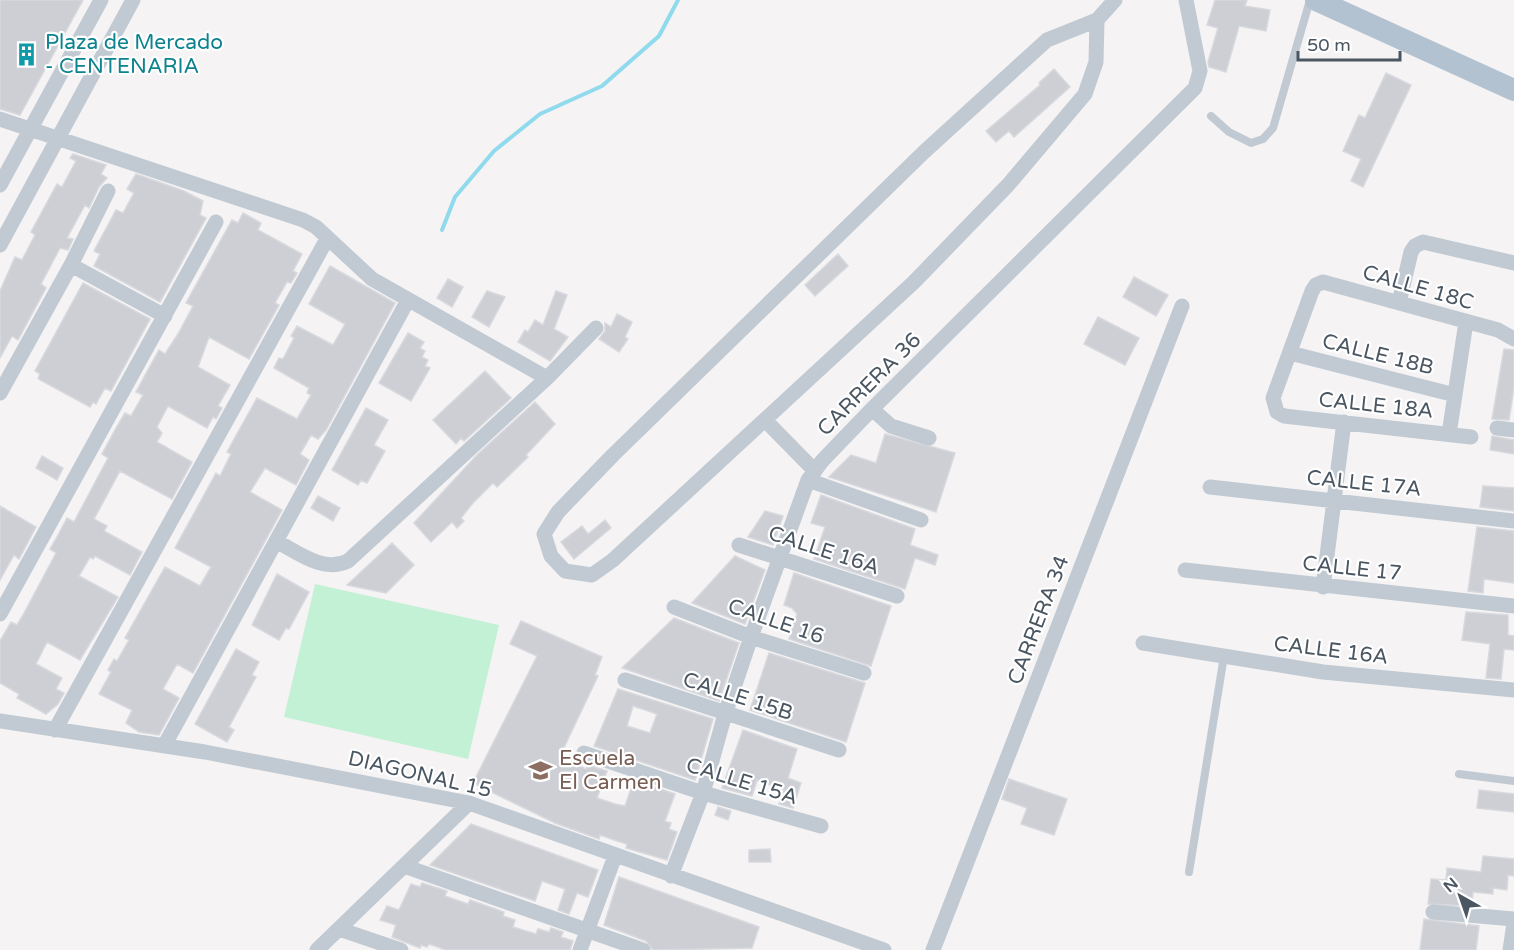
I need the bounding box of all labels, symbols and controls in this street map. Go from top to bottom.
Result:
scale bar [1298,24,1400,62]
place label: Plaza de Mercado - CENTENARIA [45,30,223,79]
text: 50 m [1307,34,1351,56]
building icon: Plaza de Mercado - CENTENARIA [14,41,40,67]
street label: CALLE 18C [1359,260,1476,315]
street label: CARRERA 36 [812,327,926,441]
street label: CALLE 18B [1319,329,1436,380]
street label: CALLE 18A [1317,387,1435,424]
street label: CALLE 17A [1305,465,1423,502]
street label: CALLE 16A [765,521,883,580]
street label: CALLE 17 [1301,551,1403,586]
street label: CARRERA 34 [1002,552,1075,688]
street label: CALLE 16 [725,593,827,650]
street label: CALLE 16A [1272,631,1390,670]
street label: CALLE 15B [680,667,796,726]
street label: DIAGONAL 15 [346,746,494,803]
place label: Escuela El Carmen [559,746,661,795]
street label: CALLE 15A [683,753,801,810]
school or university icon: Escuela El Carmen [528,757,554,783]
north arrow [1430,866,1490,926]
text: N [1440,873,1462,897]

